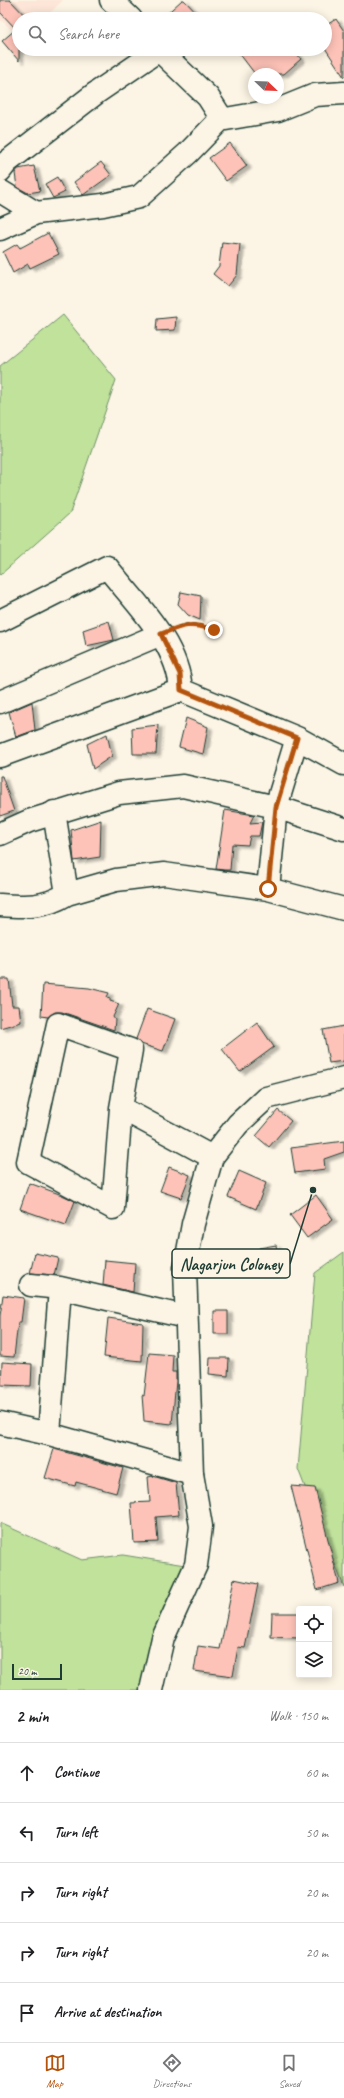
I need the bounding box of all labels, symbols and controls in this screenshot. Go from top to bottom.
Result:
search box [12,12,332,56]
icon: search [26,23,48,45]
text: Search here [58,25,119,44]
north arrow [248,68,284,104]
route end [205,621,223,639]
route start [259,880,277,898]
callout: Nagarjun Coloney [172,1249,290,1278]
text: Nagarjun Coloney [180,1254,284,1275]
map controls [296,1606,332,1678]
button: locate [296,1606,332,1642]
button: layers [296,1642,332,1678]
scale bar [12,1662,62,1681]
text: 20 m [18,1664,37,1678]
text: 2 min [16,1706,49,1727]
text: Walk · 150 m [269,1708,328,1724]
icon: ahead [16,1762,38,1784]
text: Continue [54,1763,99,1782]
text: 60 m [306,1765,328,1781]
icon: left [16,1822,38,1844]
text: Turn left [54,1823,97,1842]
text: 50 m [306,1825,328,1841]
icon: right [16,1882,38,1904]
text: Turn right [54,1883,107,1902]
text: 20 m [306,1885,328,1901]
icon: right [16,1942,38,1964]
text: Turn right [54,1943,107,1962]
text: 20 m [306,1945,328,1961]
icon: arrive [16,2002,38,2024]
text: Arrive at destination [54,2003,161,2022]
tab: Map [44,2052,66,2090]
tab: Directions [153,2052,191,2090]
tab: Saved [278,2052,300,2090]

